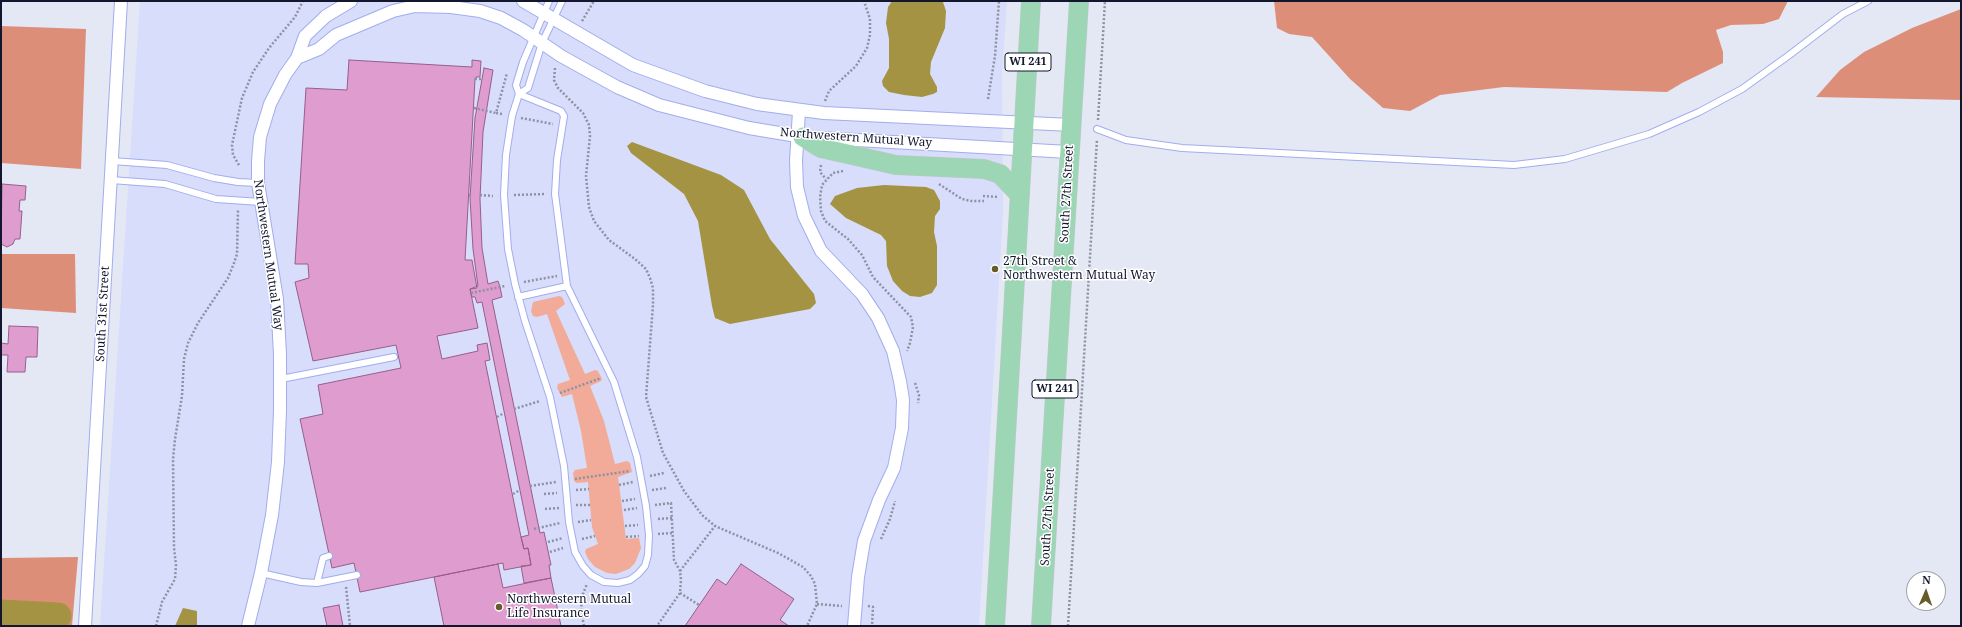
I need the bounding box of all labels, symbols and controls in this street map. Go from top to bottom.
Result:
road number: WI 241 [1005,53,1051,71]
street label: Northwestern Mutual Way [780,126,932,150]
street label: South 27th Street [1057,145,1077,243]
street label: Northwestern Mutual Way [250,179,286,331]
place label: 27th Street & Northwestern Mutual Way [1003,255,1155,283]
marker: 27th Street & Northwestern Mutual Way [990,264,1000,274]
street label: South 31st Street [93,266,113,362]
road number: WI 241 [1032,380,1078,398]
street label: South 27th Street [1038,468,1058,566]
north arrow [1906,571,1946,611]
text: N [1922,572,1931,587]
place label: Northwestern Mutual Life Insurance [507,593,631,621]
marker: Northwestern Mutual Life Insurance [494,602,504,612]

